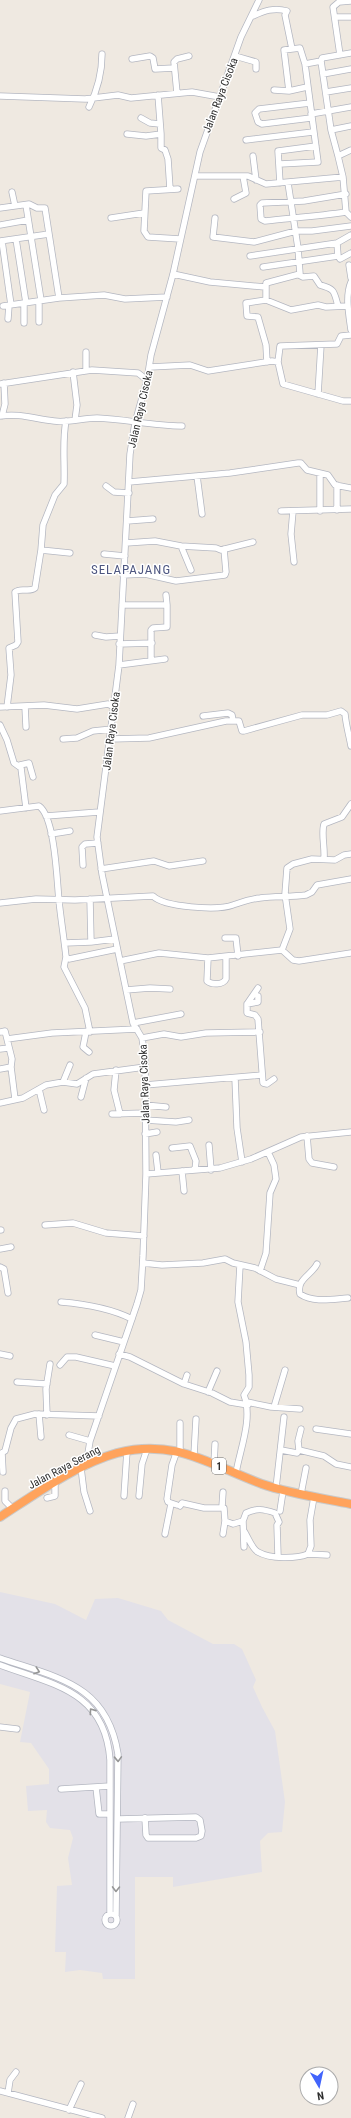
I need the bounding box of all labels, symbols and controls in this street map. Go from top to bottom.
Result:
street label: Jalan Raya Cisoka [200,56,241,134]
street label: Jalan Raya Cisoka [125,369,156,449]
district label: SELAPAJANG [91,562,171,577]
street label: Jalan Raya Cisoka [100,691,123,771]
street label: Jalan Raya Cisoka [137,1044,152,1124]
street label: Jalan Raya Serang [26,1443,102,1492]
road number: 1 [212,1458,226,1474]
one-way arrow [33,1666,40,1674]
one-way arrow [89,1708,97,1715]
one-way arrow [114,1756,122,1762]
one-way arrow [112,1886,120,1892]
north arrow [299,2066,339,2106]
text: N [316,2088,325,2102]

